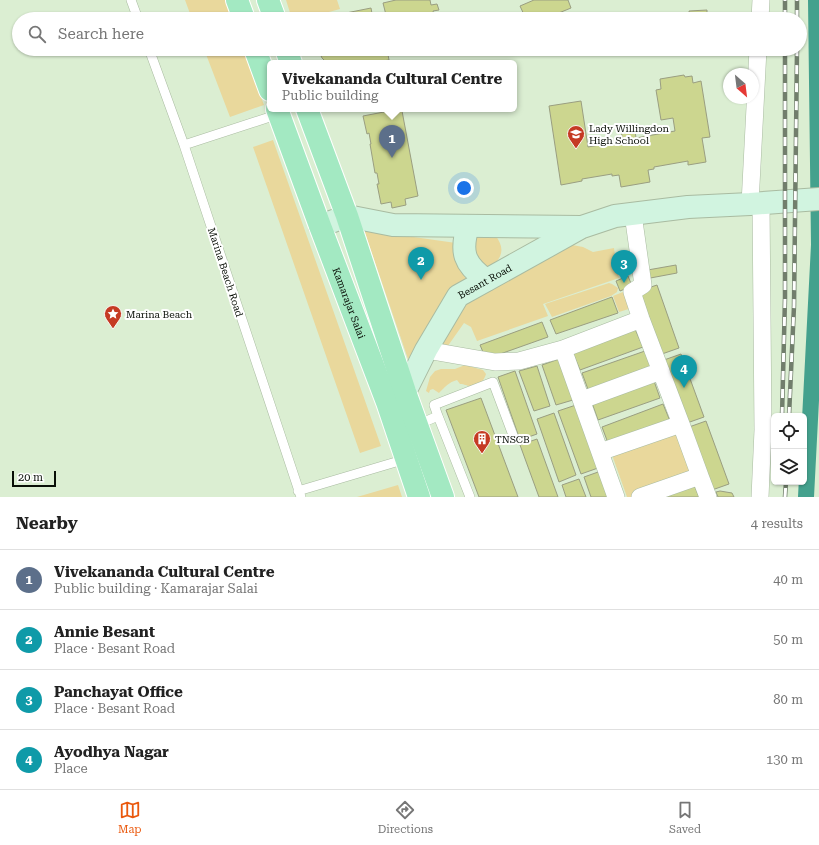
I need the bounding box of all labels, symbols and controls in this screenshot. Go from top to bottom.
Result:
search box [12,12,807,56]
icon: search [26,23,48,45]
text: Search here [58,25,144,43]
popup [267,60,517,112]
north arrow [723,68,759,104]
text: Vivekananda Cultural Centre [282,70,502,88]
text: Public building [282,88,378,103]
place label: Lady Willingdon High School [589,123,670,146]
school or university icon: Lady Willingdon High School [566,124,586,149]
pin: 1 [379,125,405,158]
your location [454,178,474,198]
street label: Marina Beach Road [206,226,245,319]
pin: 2 [408,247,434,280]
pin: 3 [611,250,637,283]
street label: Besant Road [456,262,514,301]
street label: Kamarajar Salai [330,266,367,340]
place icon: Marina Beach [103,304,123,329]
place label: Marina Beach [126,309,193,320]
pin: 4 [671,355,697,388]
map controls [771,413,807,485]
button: locate [771,413,807,449]
building icon: TNSCB [472,429,492,454]
place label: TNSCB [495,434,530,445]
button: layers [771,449,807,485]
scale bar [12,469,56,488]
text: 20 m [18,471,43,484]
text: Nearby [16,513,78,533]
text: 4 results [751,516,803,531]
text: Vivekananda Cultural Centre [54,563,274,581]
text: 1 [25,572,33,587]
text: 40 m [773,572,803,587]
text: Public building · Kamarajar Salai [54,581,258,596]
text: Annie Besant [54,623,155,641]
text: 2 [25,632,33,647]
text: 50 m [773,632,803,647]
text: Place · Besant Road [54,641,175,656]
text: Panchayat Office [54,683,183,701]
text: 3 [25,692,33,707]
text: 80 m [773,692,803,707]
text: Place · Besant Road [54,701,175,716]
text: Ayodhya Nagar [54,743,169,761]
text: 4 [25,752,33,767]
text: 130 m [766,752,803,767]
text: Place [54,761,88,776]
tab: Map [118,799,142,836]
tab: Directions [378,799,433,836]
tab: Saved [669,799,701,836]

